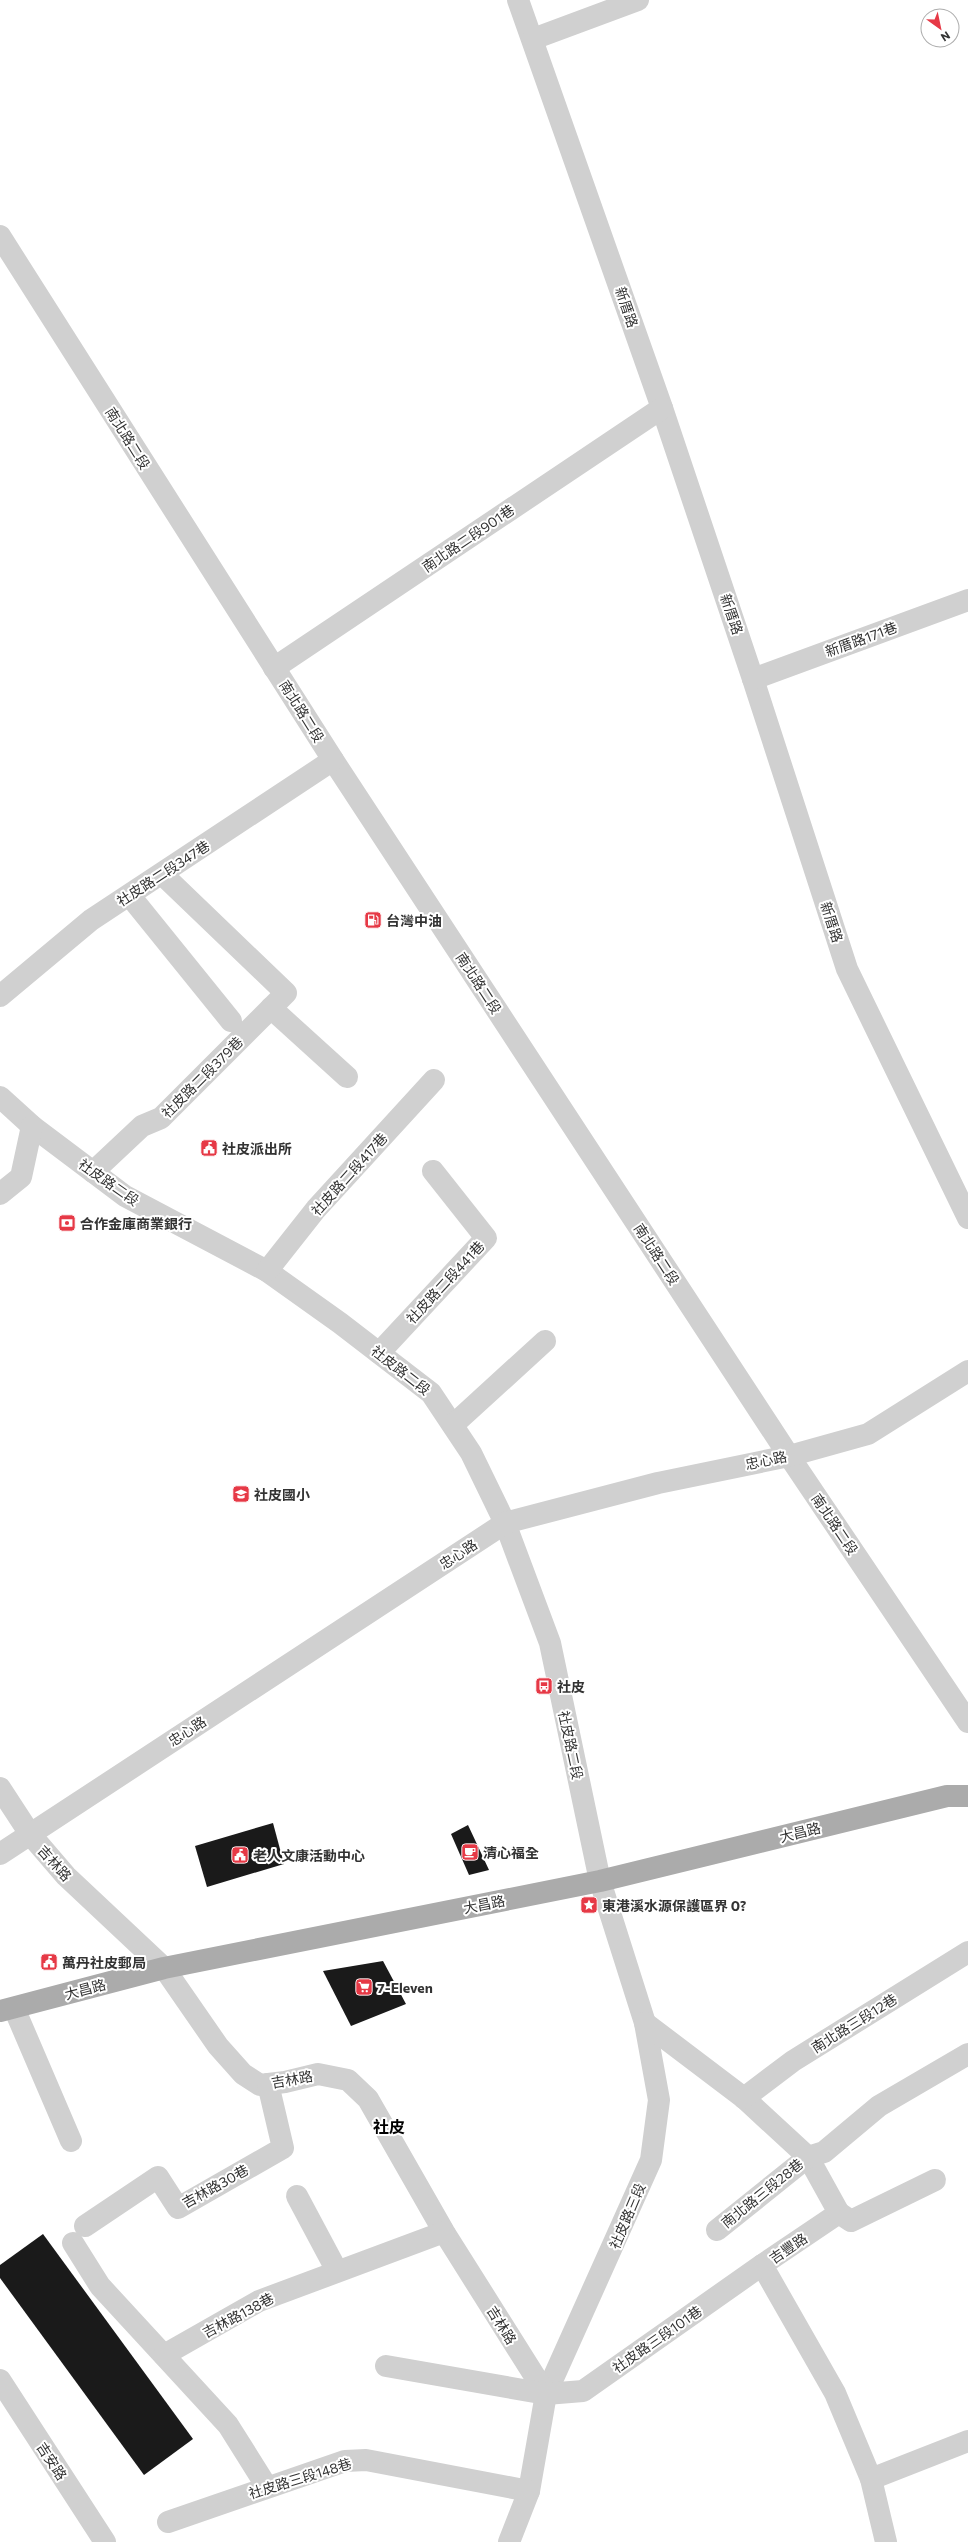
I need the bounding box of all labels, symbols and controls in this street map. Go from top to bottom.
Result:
north arrow [920,8,960,48]
text: N [939,29,953,45]
street label: 新厝路 [612,284,642,330]
street label: 南北路二段 [102,404,154,472]
street label: 南北路二段901巷 [419,501,517,575]
street label: 新厝路 [717,591,747,637]
street label: 新厝路171巷 [823,618,899,660]
street label: 南北路二段 [276,677,328,745]
street label: 社皮路二段347巷 [113,837,213,909]
street label: 新厝路 [817,899,847,945]
fuel station icon: 台灣中油 [363,910,383,930]
place label: 台灣中油 [386,912,442,929]
street label: 南北路二段 [453,949,505,1017]
street label: 社皮路二段379巷 [158,1033,246,1121]
street label: 社皮路二段417巷 [307,1129,391,1219]
public building icon: 社皮派出所 [199,1138,219,1158]
place label: 社皮派出所 [222,1140,292,1157]
street label: 社皮路二段 [75,1155,143,1209]
bank icon: 合作金庫商業銀行 [57,1213,77,1233]
place label: 合作金庫商業銀行 [80,1215,192,1232]
street label: 南北路二段 [631,1220,683,1288]
street label: 社皮路二段441巷 [403,1237,487,1327]
street label: 社皮路二段 [368,1342,434,1398]
street label: 忠心路 [744,1447,788,1473]
school or university icon: 社皮國小 [231,1484,251,1504]
place label: 社皮國小 [254,1486,310,1503]
street label: 南北路二段 [808,1490,862,1558]
street label: 忠心路 [436,1535,480,1573]
bus stop icon: 社皮 [534,1676,554,1696]
place label: 社皮 [557,1678,585,1695]
street label: 社皮路二段 [555,1709,587,1781]
street label: 忠心路 [165,1712,209,1750]
street label: 大昌路 [778,1819,822,1845]
street label: 吉林路 [35,1842,75,1884]
cafe icon: 清心福全 [460,1842,480,1862]
place label: 清心福全 [483,1844,539,1861]
public building icon: 老人文康活動中心 [230,1845,250,1865]
place label: 老人文康活動中心 [253,1847,365,1864]
street label: 大昌路 [462,1892,506,1916]
place icon: 東港溪水源保護區界 0? [579,1895,599,1915]
place label: 東港溪水源保護區界 0? [602,1897,746,1914]
public building icon: 萬丹社皮郵局 [39,1952,59,1972]
place label: 萬丹社皮郵局 [62,1954,146,1971]
street label: 大昌路 [63,1975,107,2003]
supermarket icon: 7-Eleven [354,1977,374,1997]
place label: 7-Eleven [377,1979,433,1996]
street label: 南北路三段12巷 [808,1990,900,2056]
street label: 吉林路 [270,2067,314,2091]
district label: 社皮 [373,2117,405,2136]
street label: 南北路三段28巷 [718,2155,806,2231]
street label: 吉林路30巷 [179,2161,251,2211]
street label: 社皮路三段 [606,2180,648,2252]
street label: 吉豐路 [766,2229,810,2267]
street label: 吉林路138巷 [199,2289,277,2341]
street label: 社皮路三段101巷 [609,2302,705,2376]
street label: 吉林路 [484,2303,520,2347]
street label: 吉安路 [33,2439,71,2483]
street label: 社皮路三段148巷 [246,2454,354,2502]

